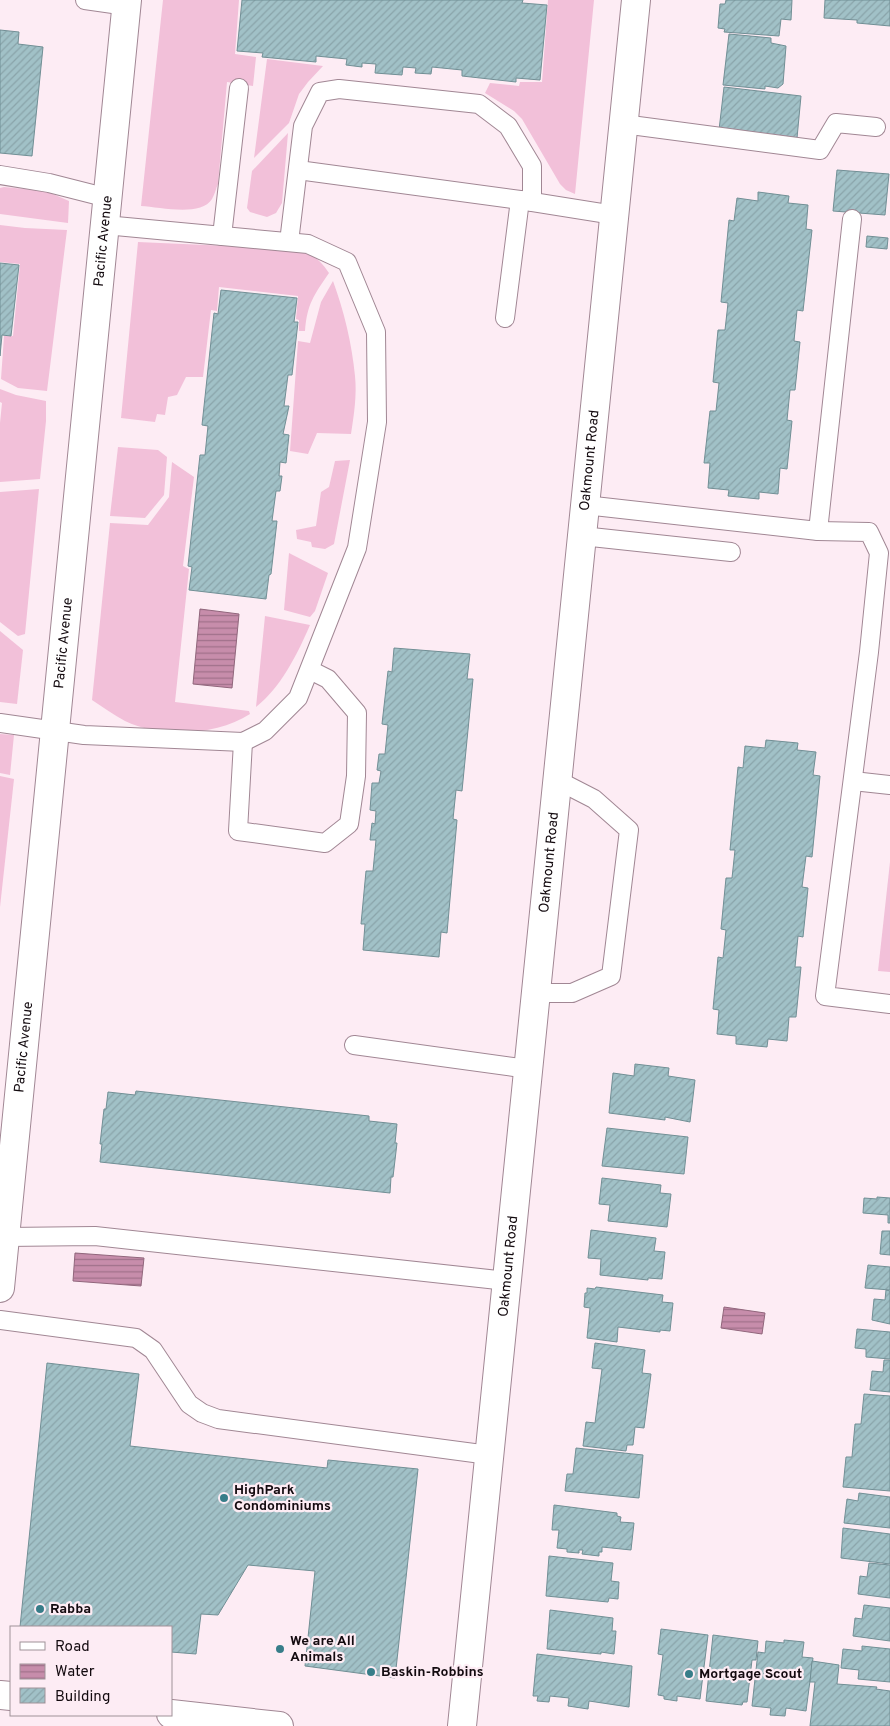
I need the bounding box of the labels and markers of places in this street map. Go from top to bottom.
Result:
place label: HighPark Condominiums [234,1482,331,1515]
marker: HighPark Condominiums [218,1492,230,1504]
place label: Rabba [50,1601,91,1618]
marker: Rabba [34,1603,46,1615]
place label: We are All Animals [290,1633,355,1666]
marker: We are All Animals [274,1643,286,1655]
place label: Baskin-Robbins [381,1664,484,1681]
marker: Baskin-Robbins [365,1666,377,1678]
place label: Mortgage Scout [699,1666,802,1683]
marker: Mortgage Scout [683,1668,695,1680]

